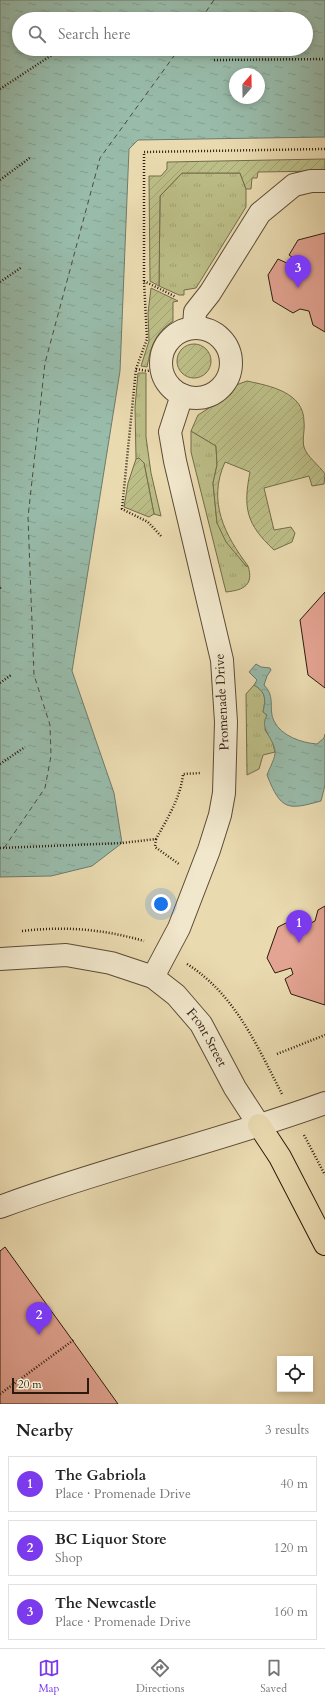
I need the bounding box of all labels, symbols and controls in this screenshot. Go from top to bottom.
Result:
search box [12,12,313,56]
icon: search [26,23,48,45]
text: Search here [58,24,131,44]
north arrow [229,68,265,104]
pin: 3 [285,255,311,288]
street label: Promenade Drive [210,653,234,751]
your location [151,894,171,914]
pin: 1 [286,910,312,943]
street label: Front Street [182,1004,231,1070]
pin: 2 [26,1302,52,1335]
map controls [277,1356,313,1392]
button: locate [277,1356,313,1392]
scale bar [12,1376,89,1395]
text: 20 m [18,1377,42,1392]
text: Nearby [16,1419,73,1442]
text: 3 results [265,1421,309,1439]
text: The Gabriola [55,1465,146,1485]
text: 1 [27,1475,33,1493]
text: 40 m [280,1475,308,1493]
text: Place · Promenade Drive [55,1485,191,1503]
text: BC Liquor Store [55,1529,167,1549]
text: 2 [27,1539,33,1557]
text: 120 m [274,1539,308,1557]
text: Shop [55,1549,83,1567]
text: The Newcastle [55,1593,156,1613]
text: 3 [27,1603,33,1621]
text: 160 m [274,1603,308,1621]
text: Place · Promenade Drive [55,1613,191,1631]
tab: Map [38,1657,60,1696]
tab: Directions [136,1657,184,1696]
tab: Saved [260,1657,287,1696]

